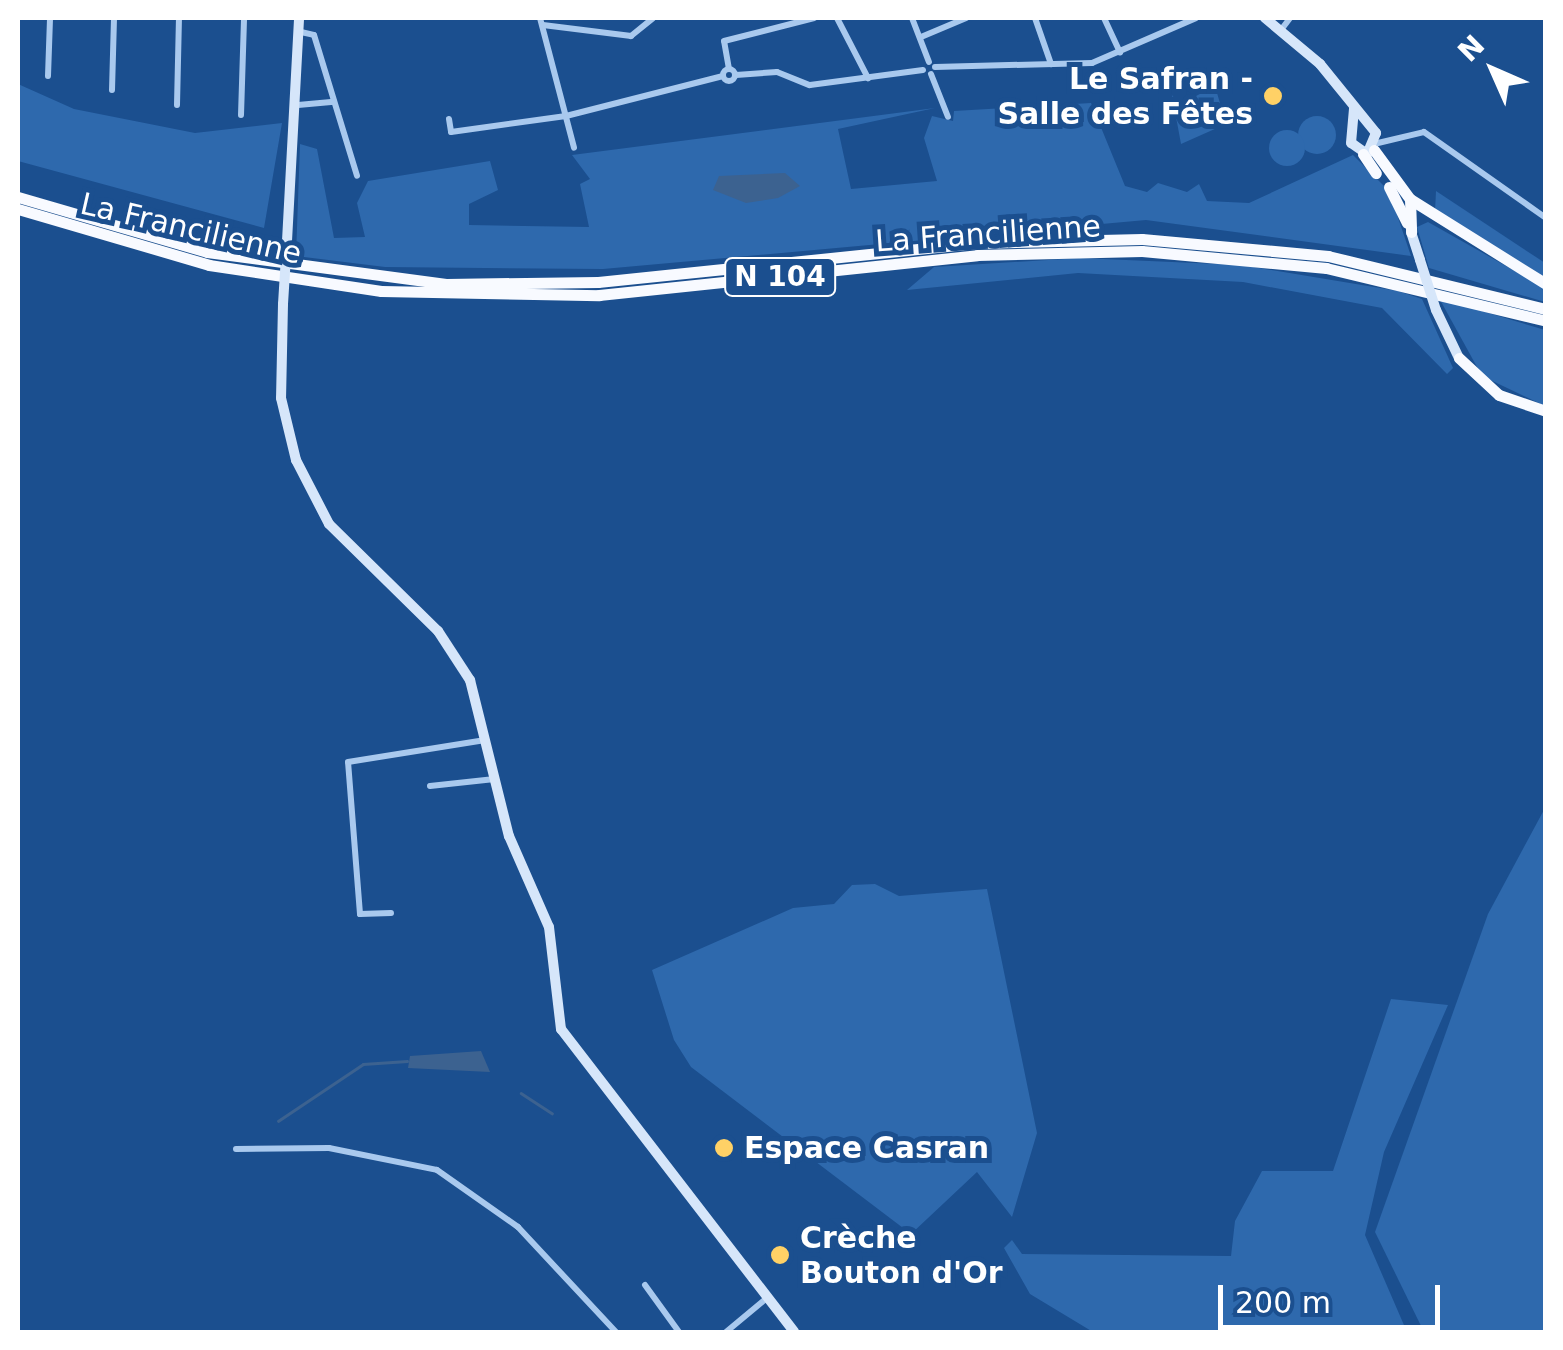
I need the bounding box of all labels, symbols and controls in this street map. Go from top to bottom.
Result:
north arrow [1443,20,1543,120]
text: N [1451,28,1491,68]
place label: Le Safran - Salle des Fêtes [998,61,1253,132]
marker: Le Safran - Salle des Fêtes [1262,85,1284,107]
street label: La Francilienne [77,186,305,272]
street label: La Francilienne [874,208,1102,260]
road number: N 104 [722,254,838,300]
place label: Espace Casran [744,1130,989,1166]
marker: Espace Casran [713,1137,735,1159]
place label: Crèche Bouton d'Or [800,1220,1003,1290]
marker: Crèche Bouton d'Or [769,1244,791,1266]
scale bar [1223,1265,1446,1327]
text: 200 m [1235,1285,1331,1320]

